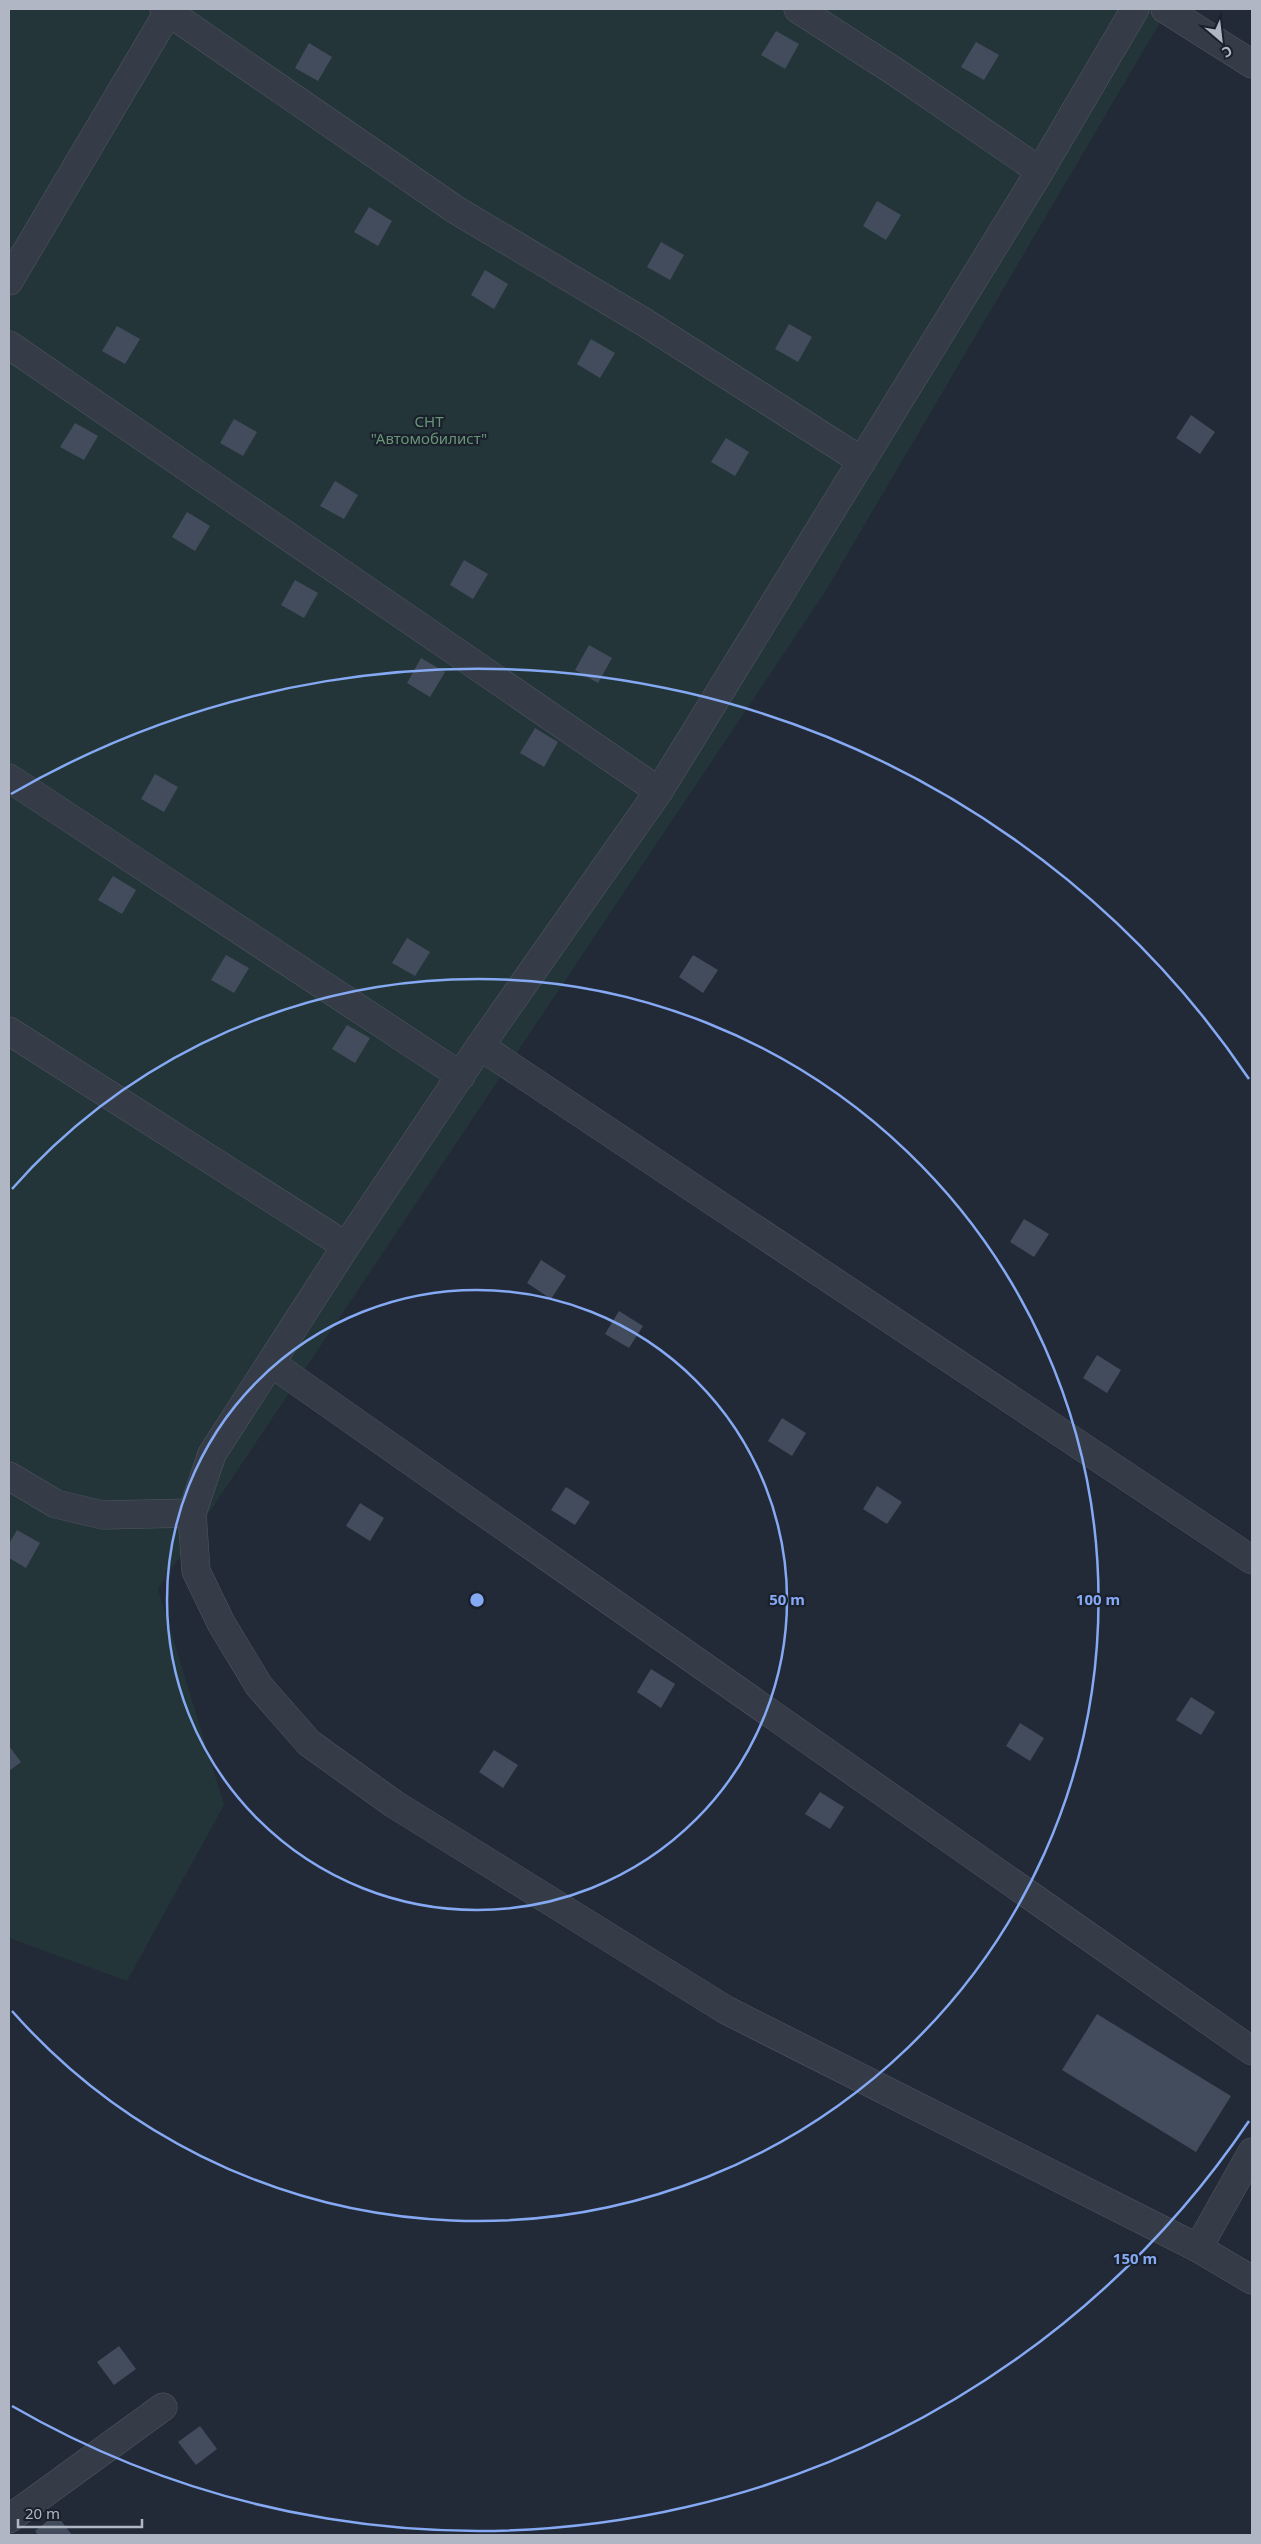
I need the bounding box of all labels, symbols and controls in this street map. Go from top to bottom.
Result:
north arrow [1196,15,1246,65]
text: С [1219,41,1236,62]
park label: СНТ "Автомобилист" [371,411,487,448]
text: 50 m [769,1589,805,1609]
text: 100 m [1076,1589,1120,1609]
centre of rings [468,1591,486,1609]
text: 150 m [1113,2248,1157,2268]
scale bar [18,2496,141,2528]
text: 20 m [25,2503,60,2523]

